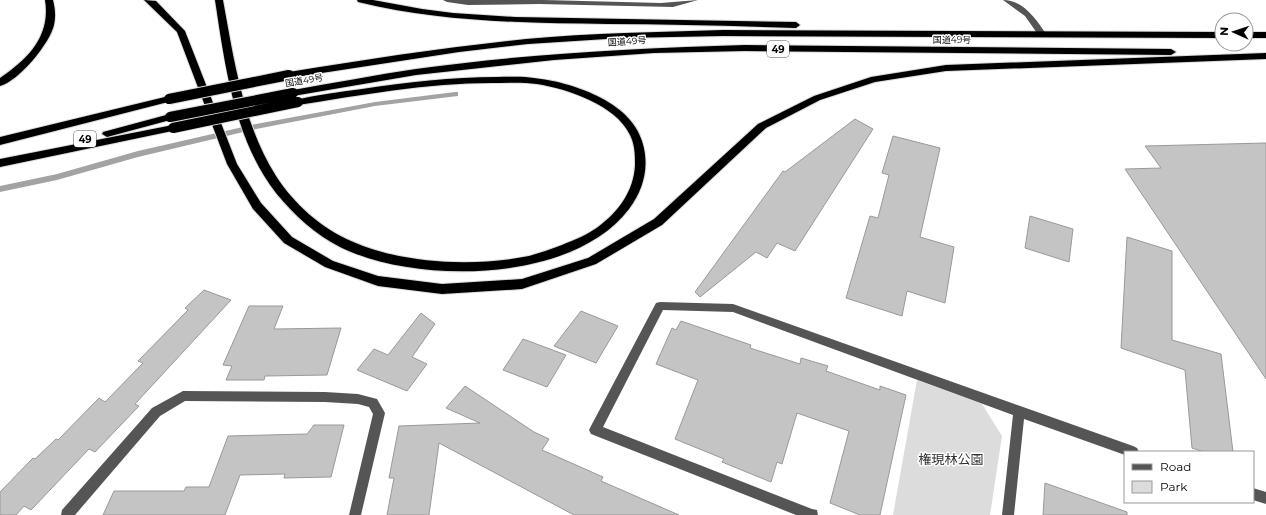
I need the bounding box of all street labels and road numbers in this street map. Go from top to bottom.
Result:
street label: 国道49号 [607,34,647,48]
street label: 国道49号 [933,34,971,45]
road number: 49 [767,41,789,57]
street label: 国道49号 [284,71,324,89]
road number: 49 [74,131,96,147]

